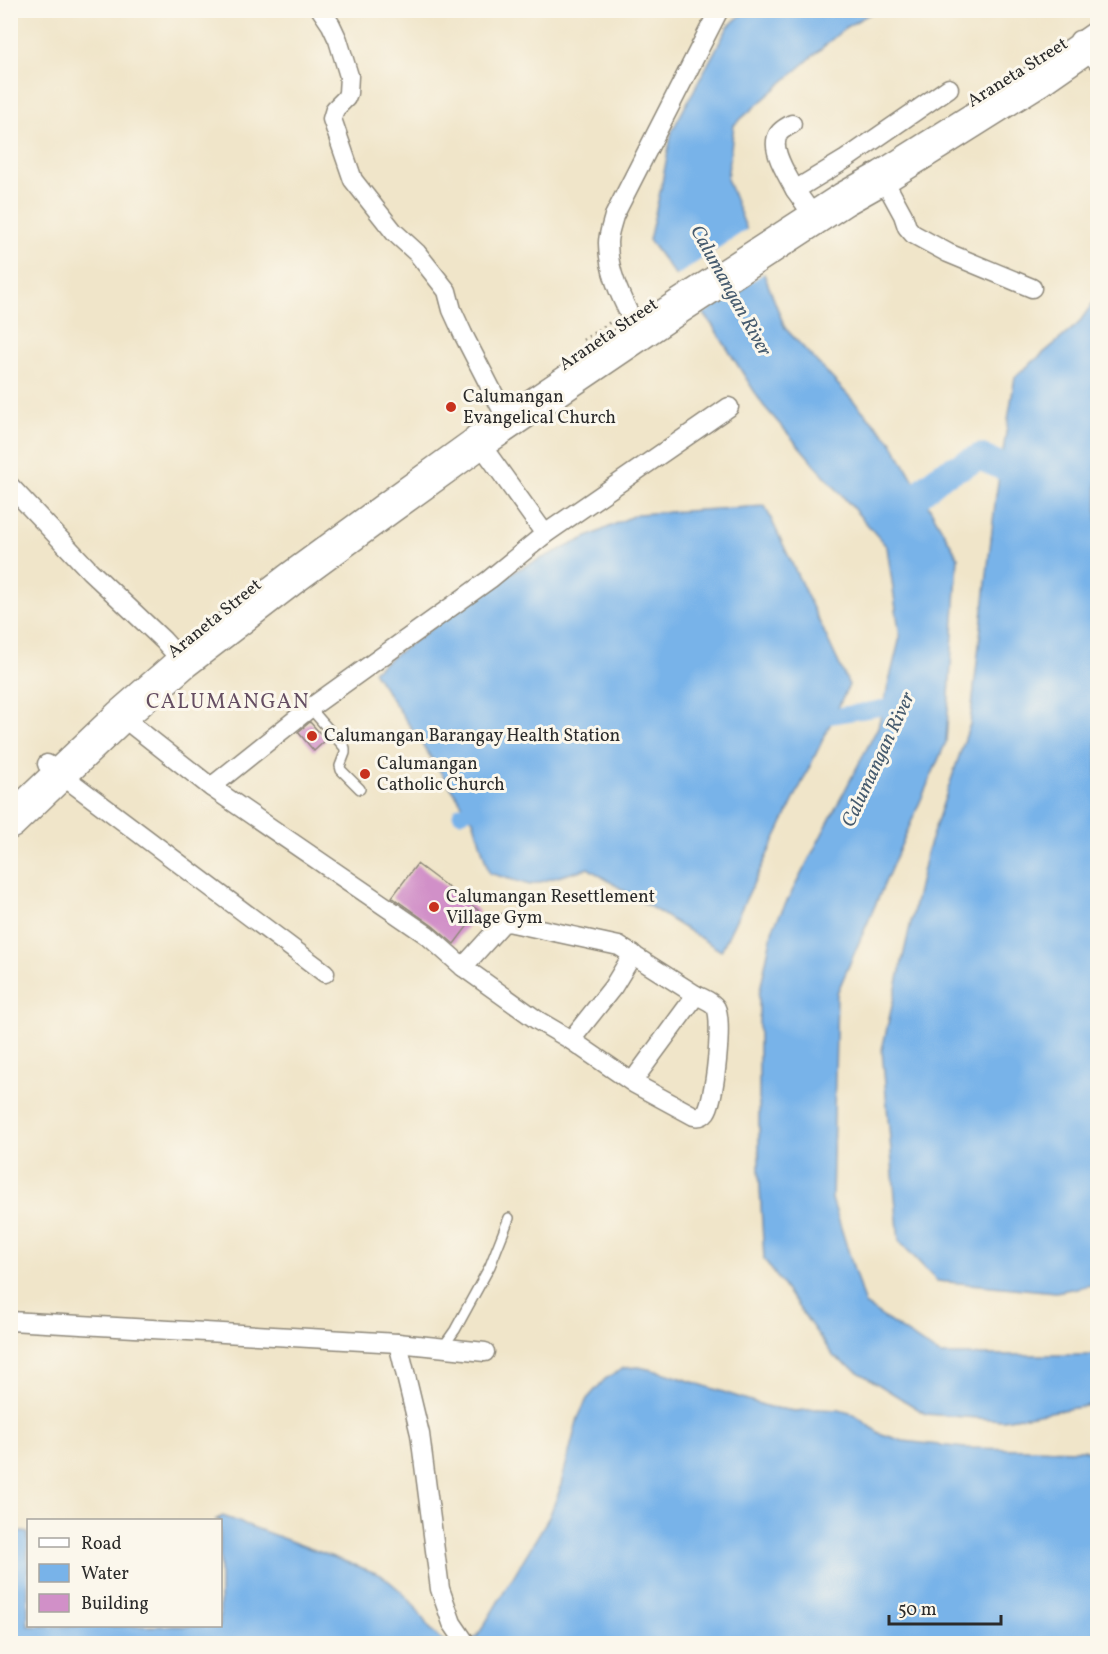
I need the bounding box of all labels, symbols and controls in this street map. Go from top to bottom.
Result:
street label: Araneta Street [963,32,1073,114]
water label: Calumangan River [682,220,778,362]
street label: Araneta Street [555,293,663,377]
place label: Calumangan Evangelical Church [463,385,616,431]
marker: Calumangan Evangelical Church [444,400,458,414]
street label: Araneta Street [163,573,267,665]
water label: Calumangan River [835,687,923,832]
district label: CALUMANGAN [146,688,310,717]
place label: Calumangan Barangay Health Station [324,724,621,749]
marker: Calumangan Barangay Health Station [305,729,319,743]
place label: Calumangan Catholic Church [377,752,505,798]
marker: Calumangan Catholic Church [358,767,372,781]
place label: Calumangan Resettlement Village Gym [446,885,655,931]
marker: Calumangan Resettlement Village Gym [427,900,441,914]
legend [27,1519,222,1627]
text: Road [81,1532,122,1557]
text: Water [81,1562,129,1587]
scale bar [889,1588,1002,1626]
text: Building [81,1592,149,1617]
text: 50 m [898,1598,937,1623]

